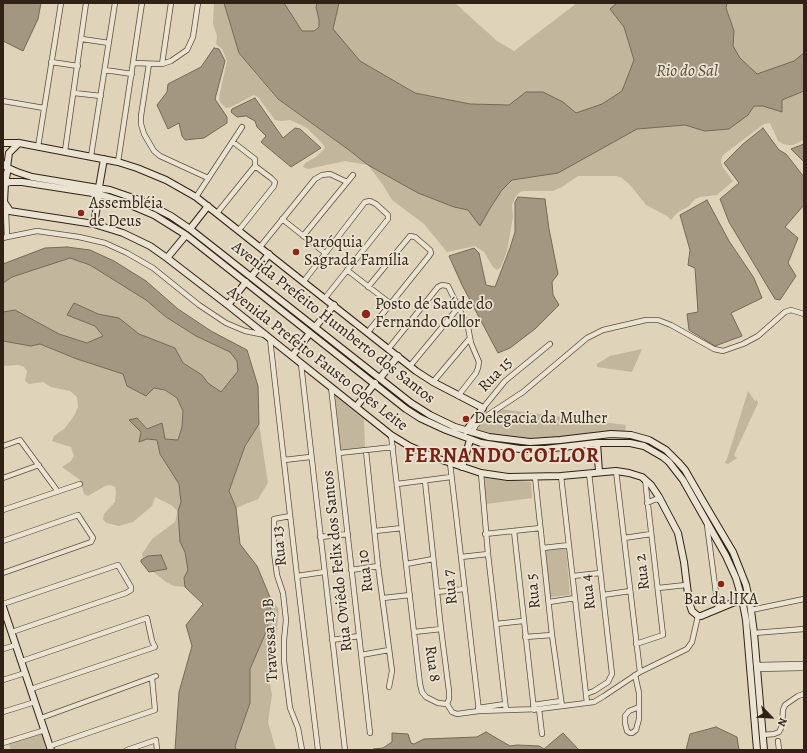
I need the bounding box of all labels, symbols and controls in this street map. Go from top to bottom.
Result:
water label: Rio do Sal [656,62,718,82]
place label: Assembléia de Deus [89,194,163,232]
marker: Assembléia de Deus [76,208,86,218]
place label: Paróquia Sagrada Família [304,233,409,271]
street label: Avenida Prefeito Humberto dos Santos [228,238,438,408]
marker: Paróquia Sagrada Família [291,247,301,257]
street label: Avenida Prefeito Fausto Goes Leite [223,282,411,436]
place label: Posto de Saúde do Fernando Collor [375,295,493,333]
marker: Posto de Saúde do Fernando Collor [360,308,372,320]
street label: Rua 15 [475,354,517,396]
place label: Delegacia da Mulher [474,409,607,429]
marker: Delegacia da Mulher [461,414,471,424]
district label: FERNANDO COLLOR [404,445,600,469]
street label: Rua Oviêdo Felix dos Santos [319,469,357,653]
street label: Rua 13 [268,525,292,567]
street label: Rua 10 [354,549,378,593]
street label: Rua 2 [631,553,655,591]
street label: Rua 7 [440,568,462,606]
street label: Rua 5 [523,572,545,610]
street label: Rua 4 [577,573,601,611]
marker: Bar da lIKA [716,579,726,589]
place label: Bar da lIKA [684,590,758,610]
street label: Travessa 13 B [259,598,283,682]
street label: Rua 8 [420,645,444,683]
north arrow [751,697,791,737]
text: N [774,715,791,729]

